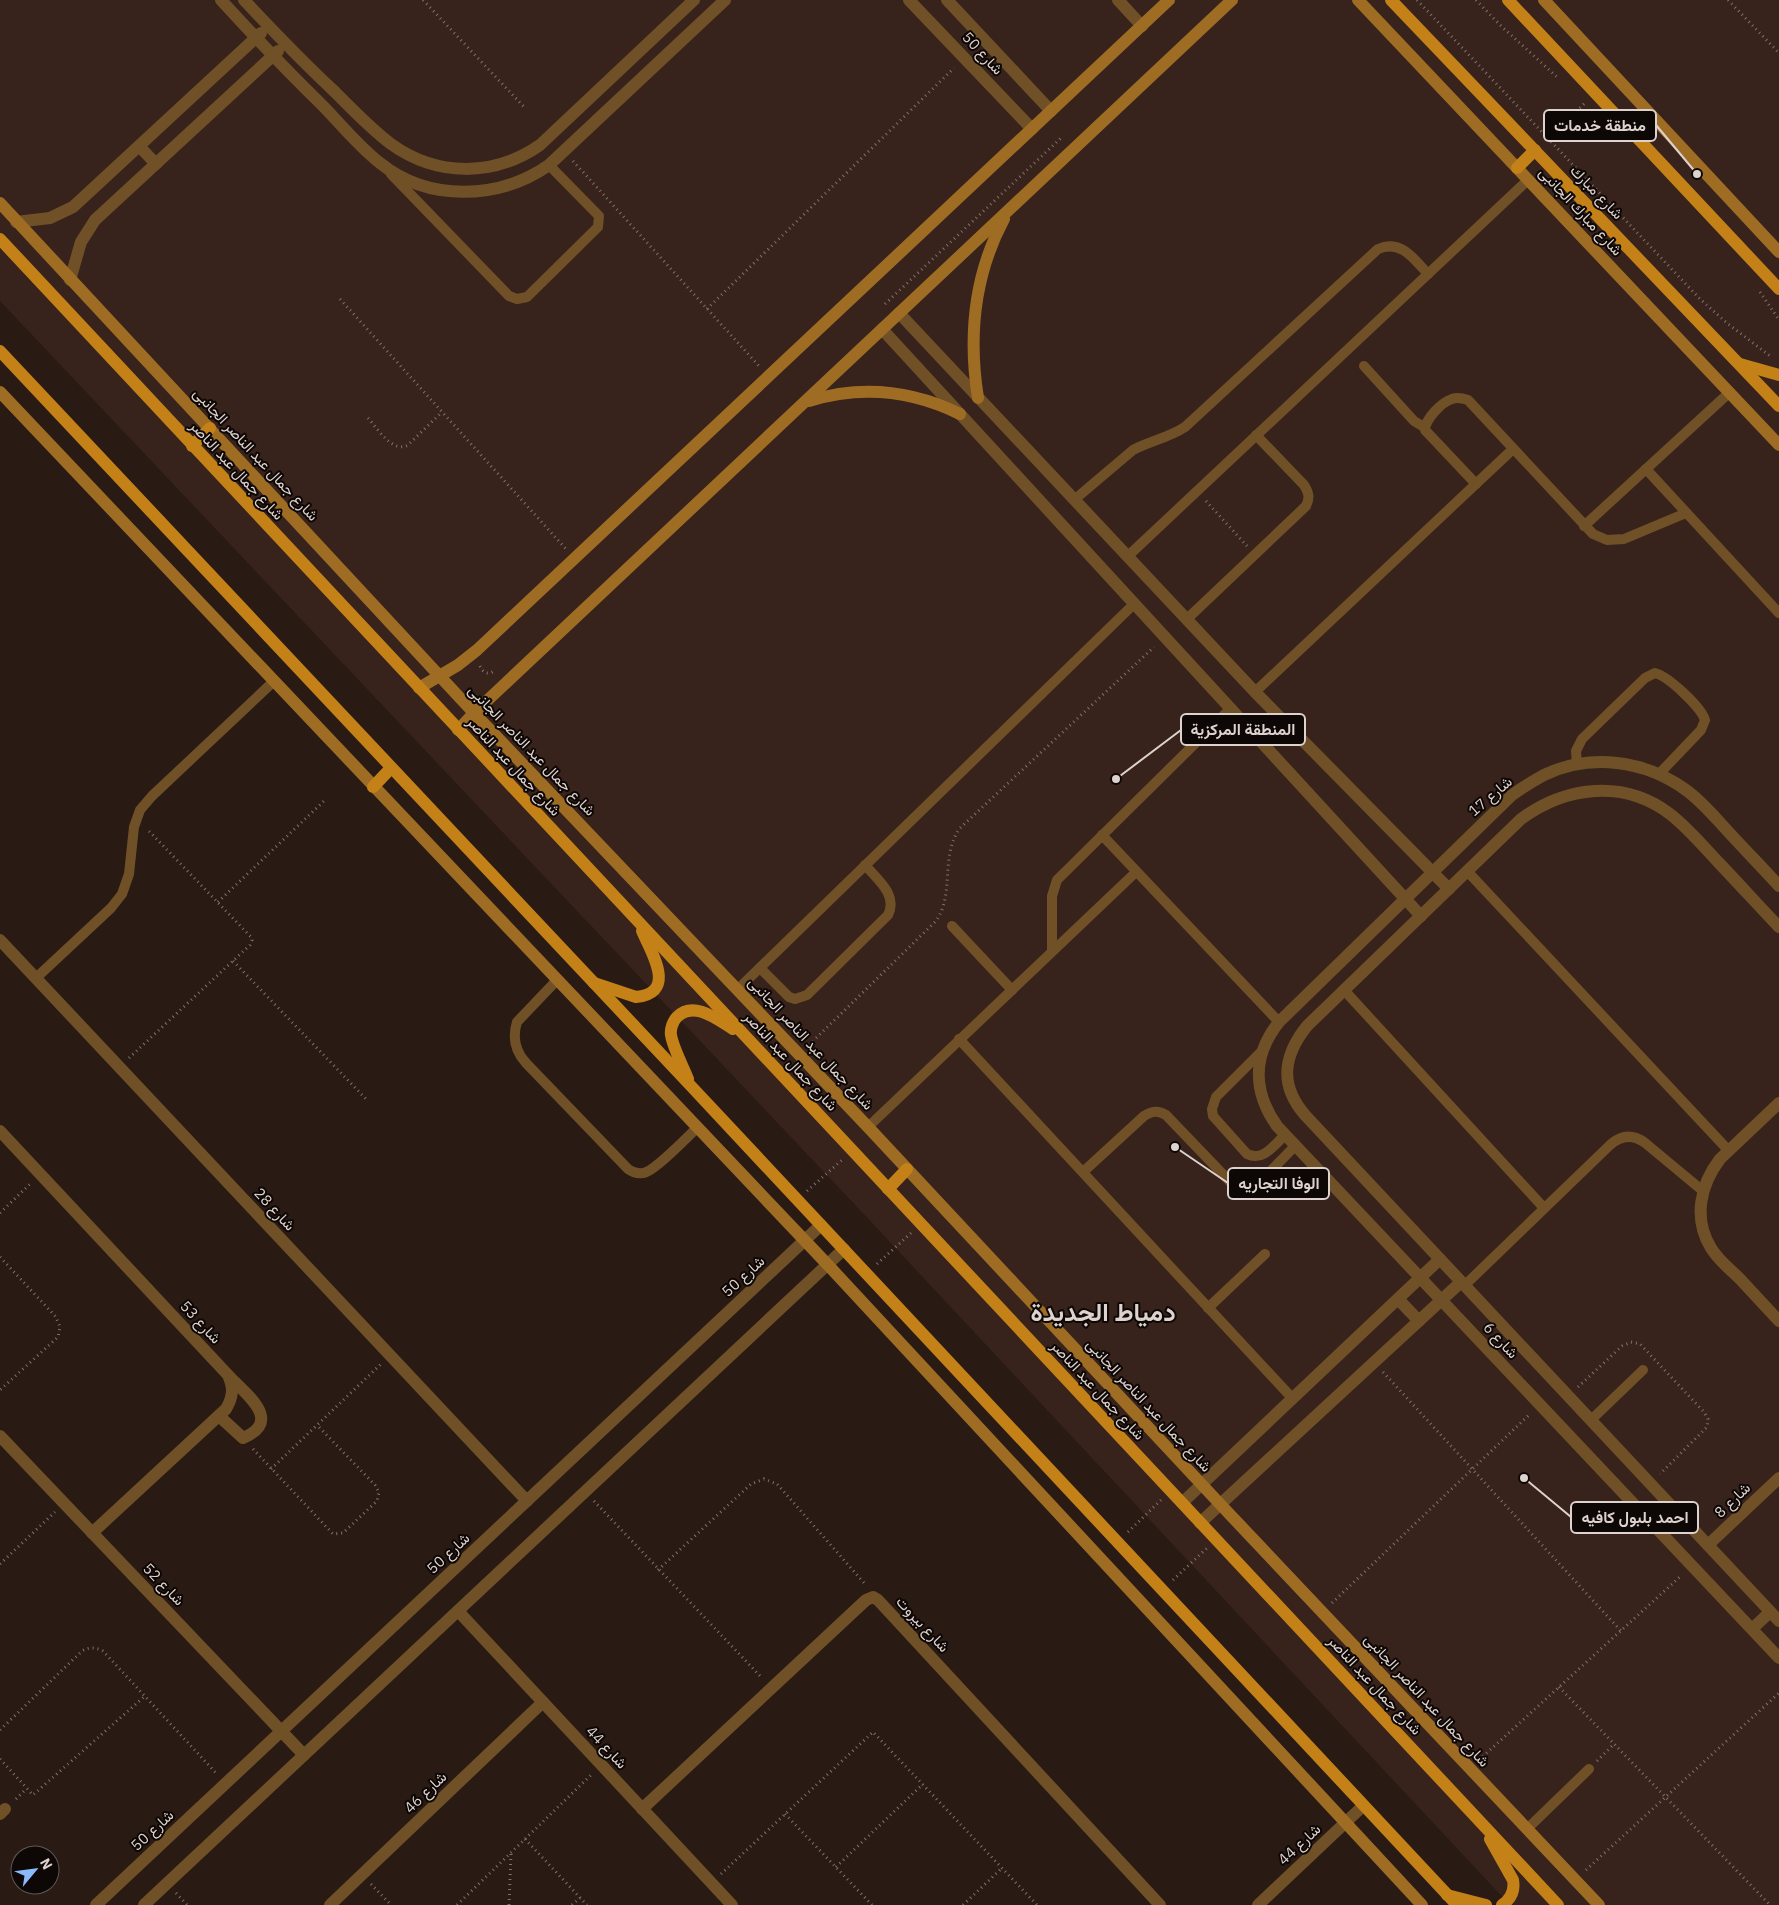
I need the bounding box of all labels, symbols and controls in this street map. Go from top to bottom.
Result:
street label: شارع 50 [957,28,1008,80]
callout: منطقة خدمات [1544,110,1656,141]
text: منطقة خدمات [1554,115,1646,135]
street label: شارع مبارك [1565,161,1628,225]
street label: شارع مبارك الجانبى [1534,163,1627,261]
street label: شارع جمال عبد الناصر الجانبى [190,384,322,524]
street label: شارع جمال عبد الناصر [186,417,288,523]
street label: شارع جمال عبد الناصر الجانبى [465,681,599,819]
street label: شارع جمال عبد الناصر [463,713,565,819]
callout: المنطقة المركزية [1181,714,1305,745]
text: المنطقة المركزية [1191,719,1295,740]
street label: شارع 17 [1464,772,1517,822]
street label: شارع جمال عبد الناصر الجانبى [745,973,877,1113]
street label: شارع جمال عبد الناصر [740,1008,842,1114]
callout: الوفا التجاريه [1228,1168,1329,1199]
text: الوفا التجاريه [1238,1173,1320,1194]
street label: شارع 28 [249,1184,300,1236]
street label: شارع 50 [718,1251,770,1302]
district label: دمياط الجديدة [1030,1295,1176,1328]
street label: شارع 53 [175,1297,226,1349]
street label: شارع 6 [1478,1318,1523,1364]
street label: شارع جمال عبد الناصر الجانبى [1081,1334,1216,1477]
street label: شارع جمال عبد الناصر [1045,1336,1149,1445]
street label: شارع 8 [1710,1478,1755,1523]
callout: احمد بلبول كافيه [1571,1502,1698,1533]
text: احمد بلبول كافيه [1581,1507,1689,1528]
street label: شارع 50 [423,1528,475,1579]
street label: شارع 52 [138,1559,189,1611]
street label: شارع بيروت [891,1592,954,1657]
street label: شارع جمال عبد الناصر الجانبى [1359,1629,1494,1772]
street label: شارع جمال عبد الناصر [1322,1631,1426,1740]
street label: شارع 44 [581,1722,632,1774]
street label: شارع 46 [400,1767,452,1818]
street label: شارع 50 [127,1805,179,1856]
street label: شارع 44 [1274,1819,1326,1870]
north arrow [10,1845,60,1895]
text: N [36,1855,57,1872]

